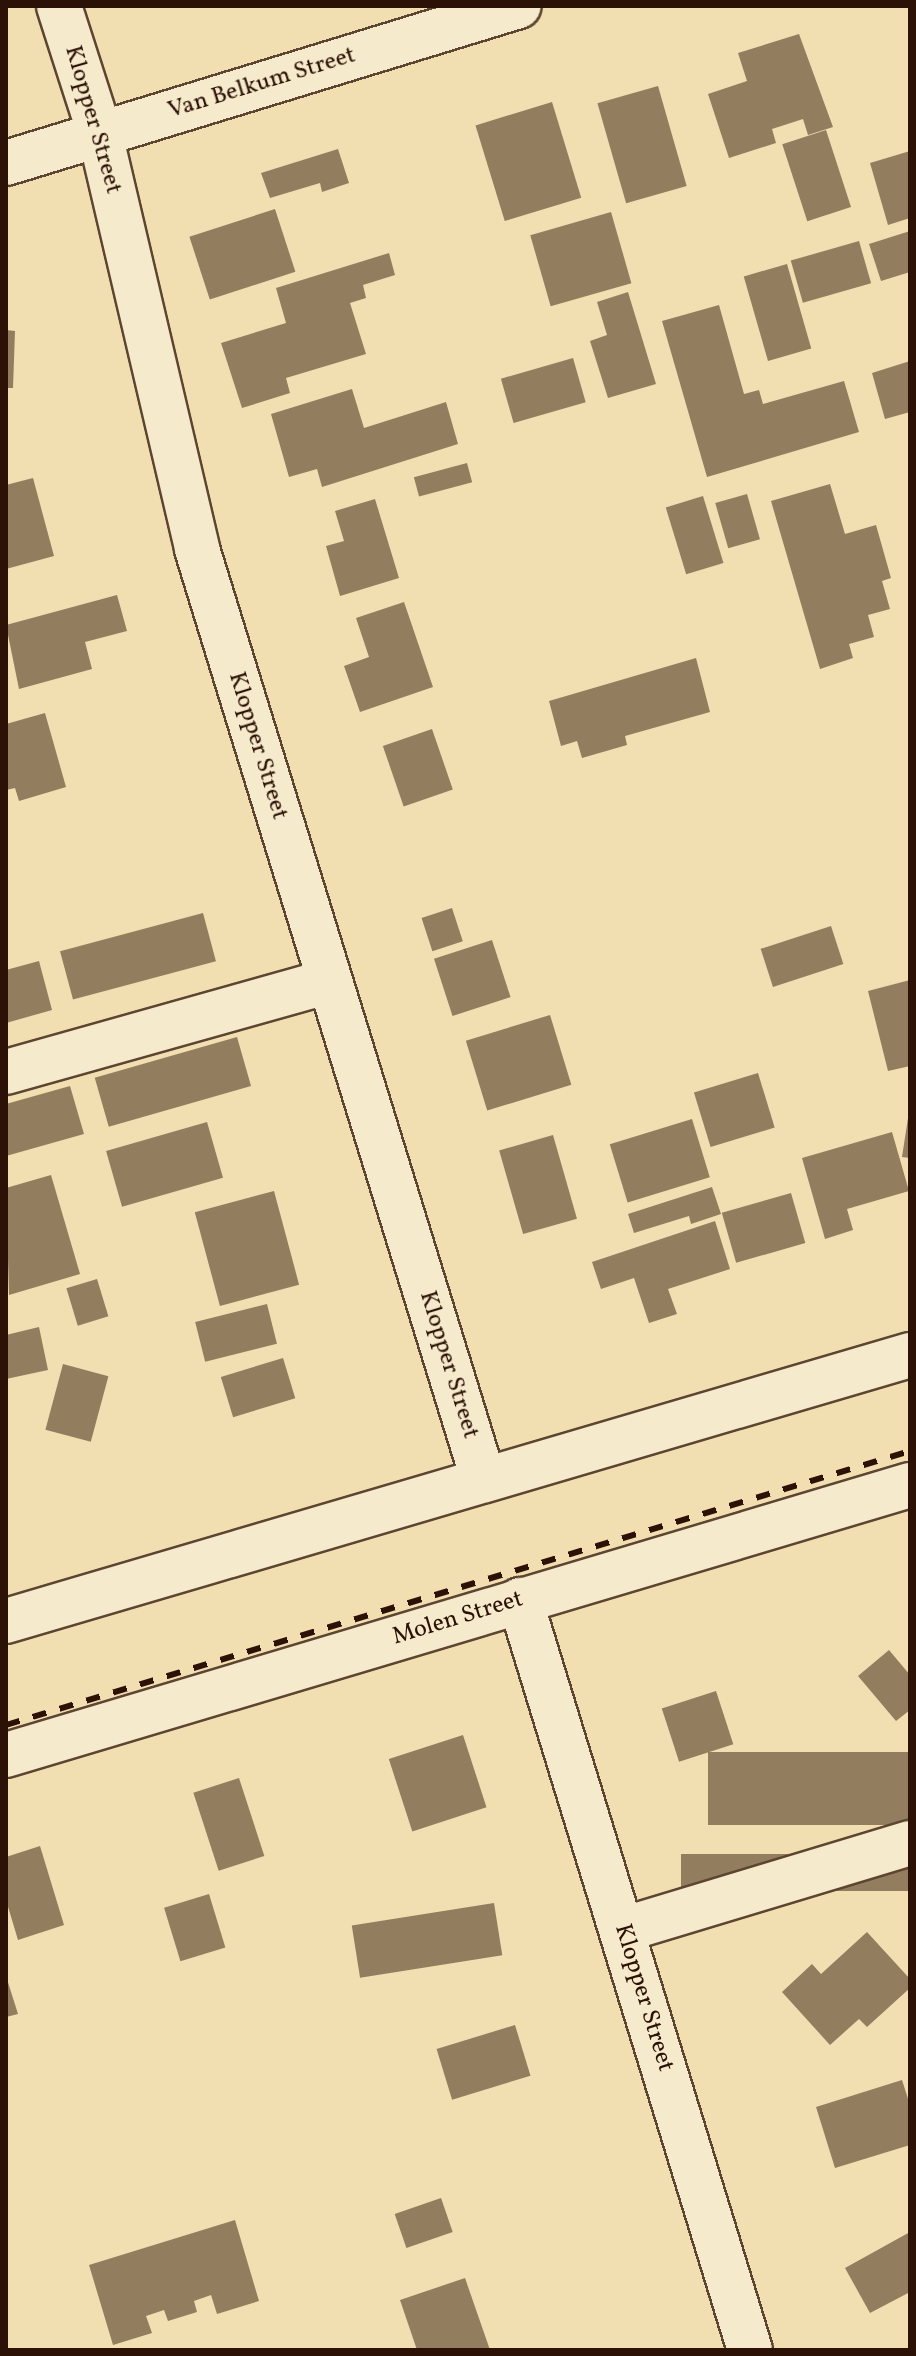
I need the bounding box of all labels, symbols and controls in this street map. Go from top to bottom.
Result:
street label: Van Belkum Street [165,42,359,126]
street label: Klopper Street [57,43,127,197]
street label: Klopper Street [221,669,293,823]
street label: Klopper Street [412,1288,484,1442]
street label: Molen Street [389,1585,527,1653]
street label: Klopper Street [607,1921,679,2075]

